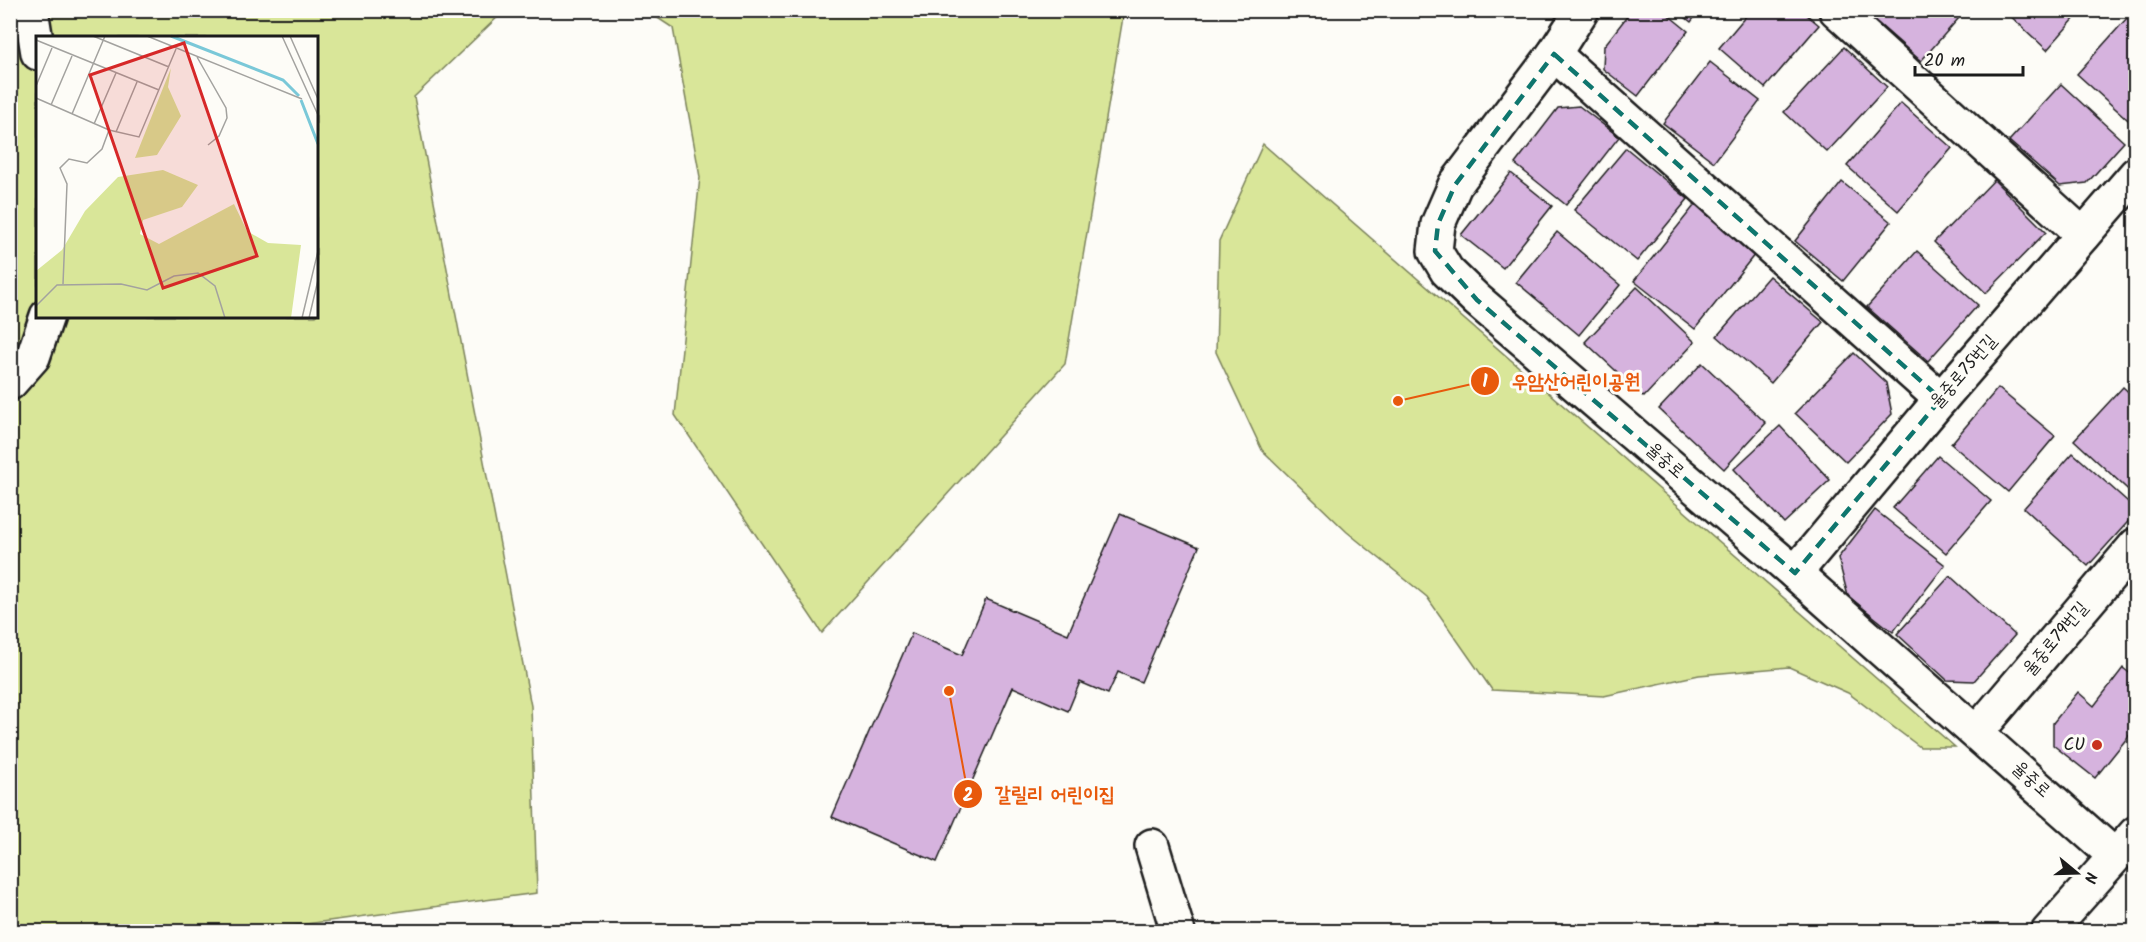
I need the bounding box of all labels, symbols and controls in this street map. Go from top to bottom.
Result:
inset map [36,36,318,318]
scale bar [1915,39,2023,77]
text: 20 m [1924,47,1965,76]
street label: 율중로75번길 [1923,328,2005,416]
callout: 우암산어린이공원 [1470,362,1652,400]
text: 우암산어린이공원 [1512,367,1640,399]
text: 1 [1482,368,1488,397]
street label: 율중로 [1639,436,1691,486]
street label: 율중로79번길 [2016,595,2096,683]
place label: CU [2063,731,2085,760]
marker: CU [2090,738,2104,752]
street label: 율중로 [2005,755,2057,805]
callout: 갈릴리 어린이집 [953,775,1128,813]
text: 갈릴리 어린이집 [995,780,1115,812]
text: 2 [963,782,973,811]
north arrow [2047,843,2107,903]
text: N [2076,869,2103,886]

